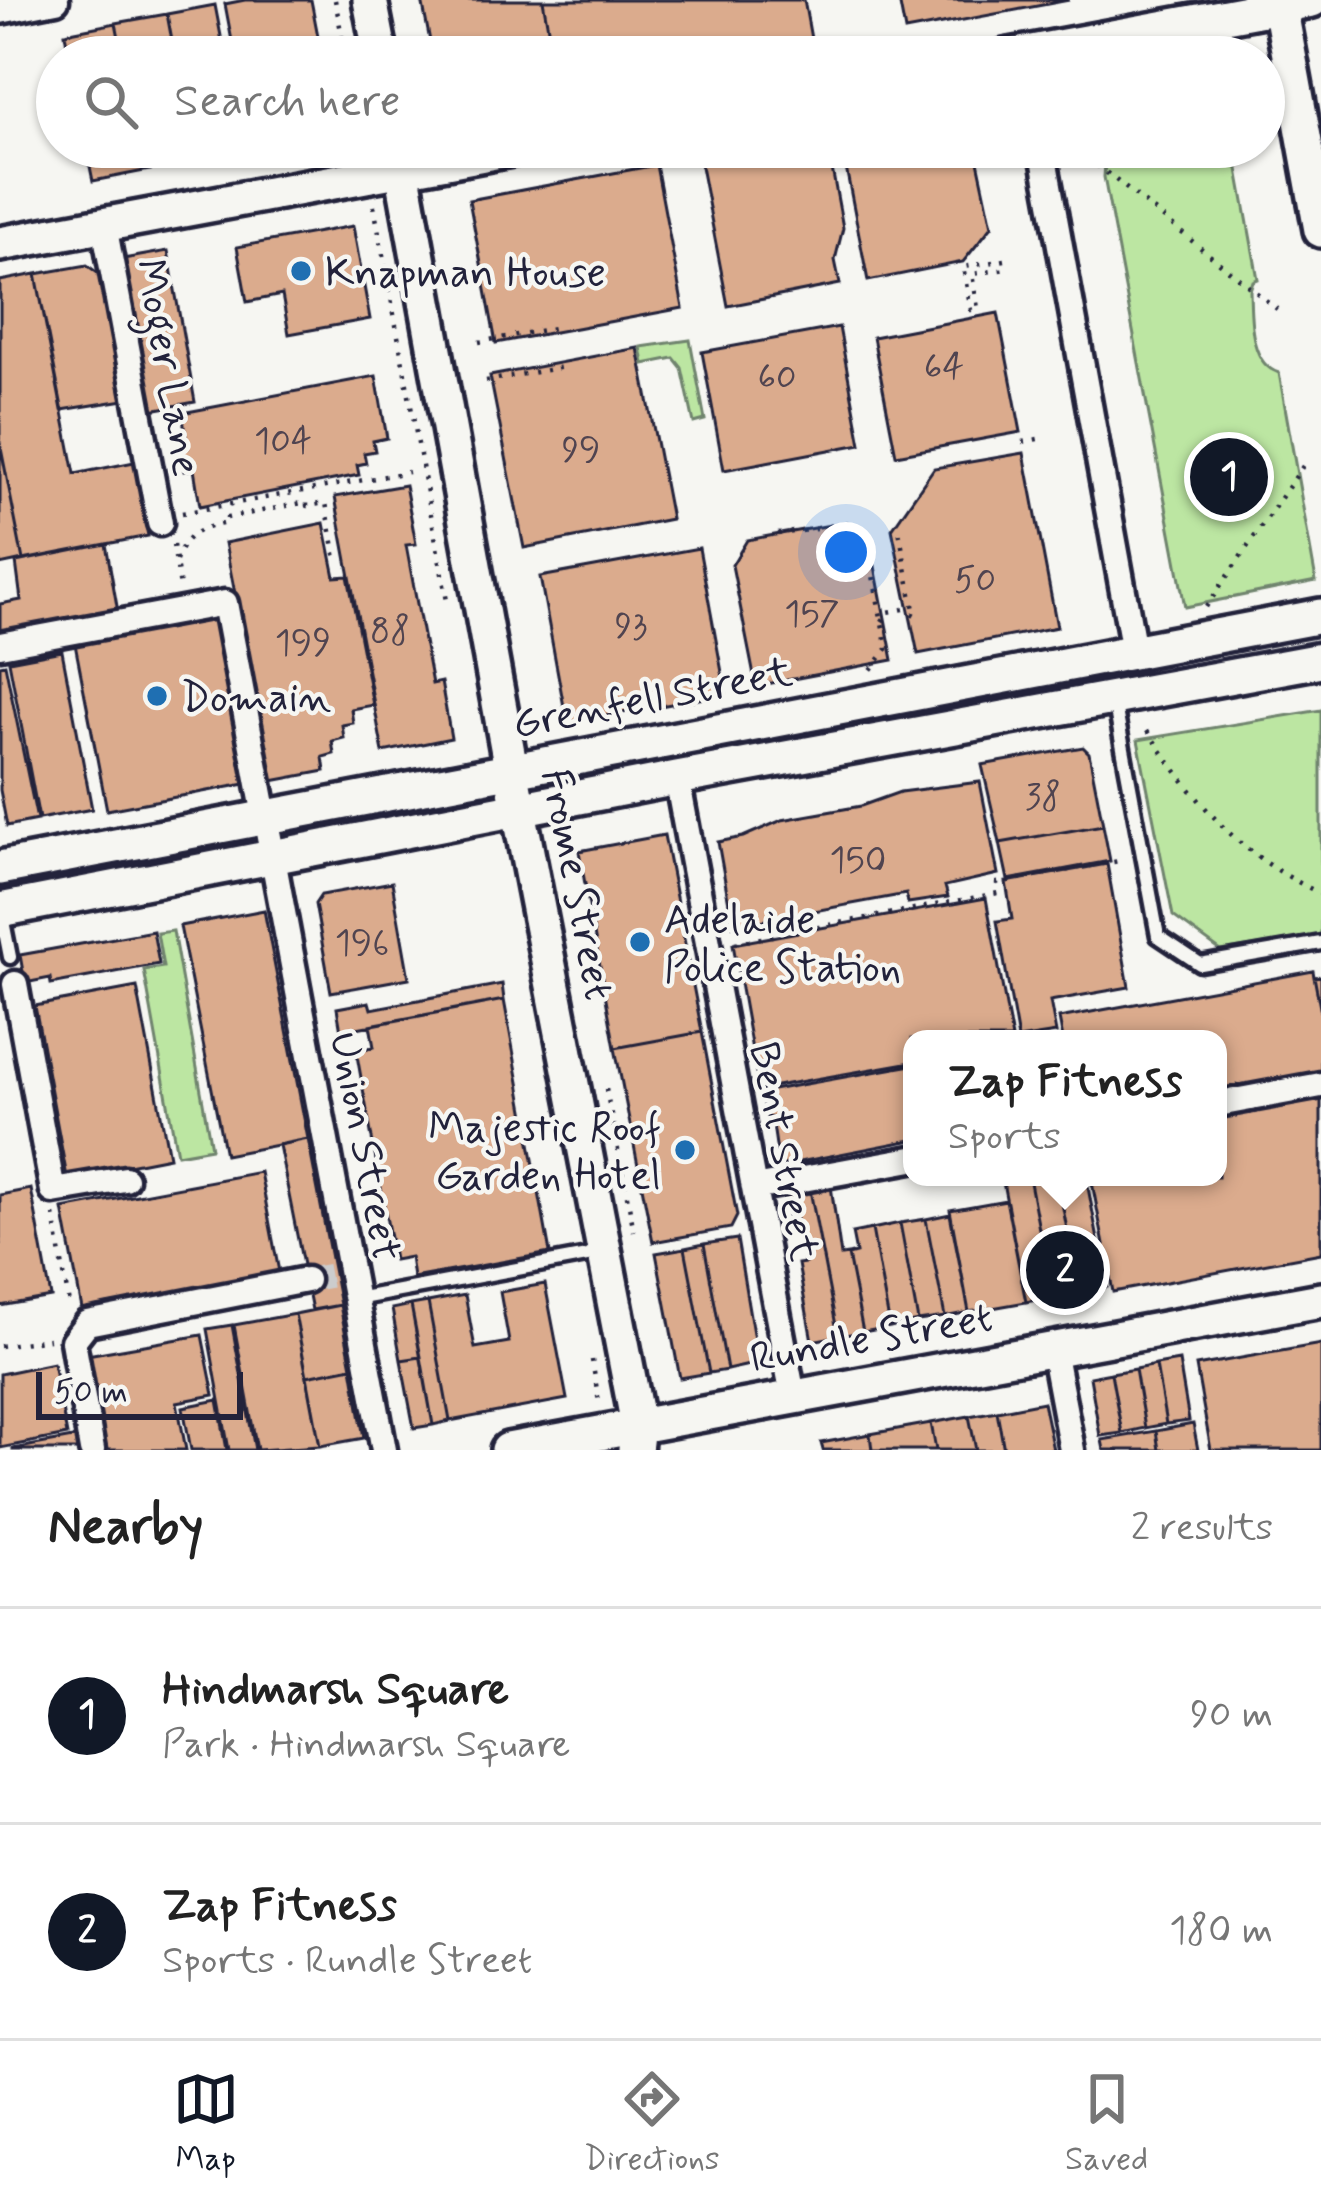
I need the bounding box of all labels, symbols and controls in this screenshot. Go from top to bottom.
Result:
search box [36,36,1285,168]
icon: search [78,69,144,135]
text: Search here [174,73,401,132]
place label: Knapman House [325,247,606,302]
street label: Moger Lane [116,255,213,481]
marker: Knapman House [288,258,314,284]
house number: 64 [924,345,964,392]
house number: 60 [757,355,797,402]
house number: 104 [254,419,312,466]
house number: 99 [561,428,601,475]
pin: 1 [1190,432,1268,522]
your location [816,522,876,582]
house number: 50 [954,558,996,605]
house number: 157 [784,592,840,639]
house number: 93 [615,604,647,651]
house number: 88 [370,609,410,656]
house number: 199 [275,621,331,668]
street label: Grenfell Street [508,645,797,753]
place label: Domain [181,672,331,727]
marker: Domain [144,683,170,709]
street label: Frome Street [526,764,625,1005]
house number: 38 [1025,775,1061,822]
house number: 150 [830,838,886,885]
place label: Adelaide Police Station [664,894,901,997]
house number: 196 [335,921,389,968]
marker: Adelaide Police Station [627,929,653,955]
street label: Union Street [314,1028,413,1266]
popup [903,1030,1227,1186]
street label: Bent Street [734,1038,831,1266]
text: Zap Fitness [948,1053,1182,1112]
place label: Majestic Roof Garden Hotel [428,1102,661,1205]
text: Sports [948,1112,1061,1163]
marker: Majestic Roof Garden Hotel [672,1137,698,1163]
pin: 2 [1026,1225,1104,1315]
street label: Rundle Street [746,1291,997,1388]
scale bar [36,1366,243,1419]
text: 50 m [54,1371,128,1415]
text: Nearby [48,1495,203,1561]
text: 2 results [1131,1503,1273,1554]
text: Hindmarsh Square [162,1661,509,1720]
text: 1 [78,1690,96,1741]
text: 90 m [1190,1690,1273,1741]
text: Park · Hindmarsh Square [162,1720,570,1771]
text: Zap Fitness [162,1877,397,1936]
text: 2 [77,1906,97,1957]
text: 180 m [1169,1906,1273,1957]
text: Sports · Rundle Street [162,1936,532,1987]
tab: Map [173,2066,239,2182]
tab: Directions [584,2066,720,2182]
tab: Saved [1065,2066,1148,2182]

